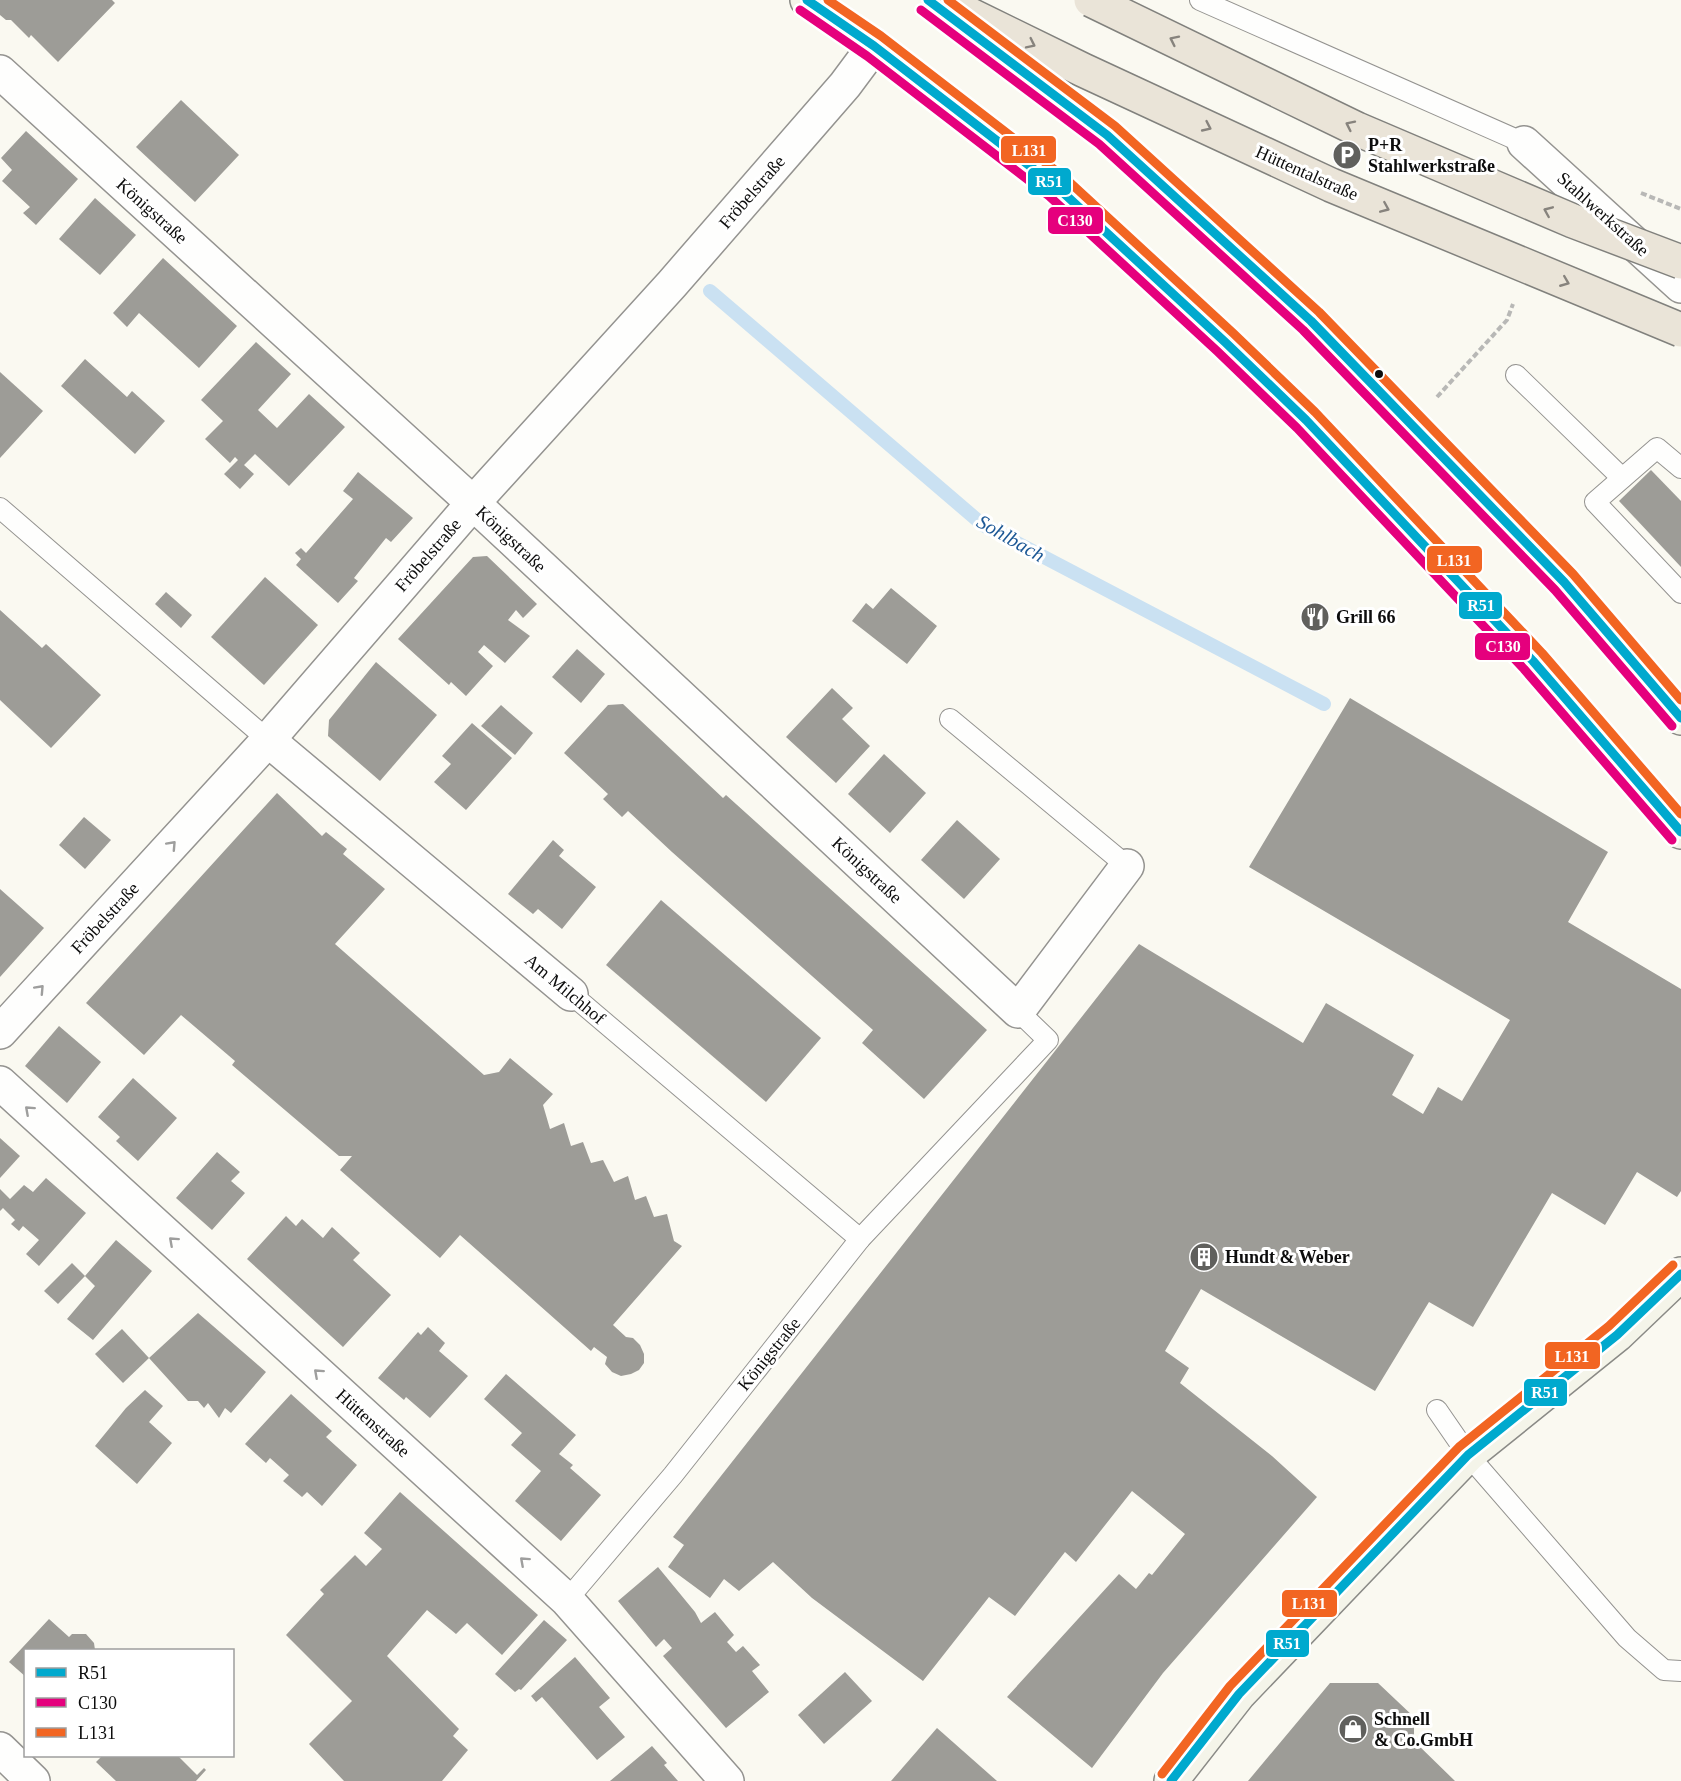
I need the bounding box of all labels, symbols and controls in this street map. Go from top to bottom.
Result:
one-way arrow [1170,36,1181,48]
one-way arrow [1024,37,1035,48]
one-way arrow [1200,120,1211,132]
one-way arrow [1345,121,1356,133]
line badge: L131 [1000,135,1057,164]
place label: P+R Stahlwerkstraße [1368,135,1495,176]
parking icon: P+R Stahlwerkstraße [1331,139,1363,171]
text: L131 [1012,142,1046,159]
street label: Hüttentalstraße [1253,142,1361,205]
street label: Fröbelstraße [715,151,789,233]
line badge: R51 [1027,167,1072,196]
street label: Stahlwerkstraße [1553,168,1653,260]
text: R51 [1035,173,1063,190]
street label: Königstraße [113,174,191,248]
one-way arrow [1378,201,1389,213]
line badge: C130 [1047,206,1104,235]
one-way arrow [1543,206,1554,218]
text: C130 [1057,212,1093,229]
one-way arrow [1558,275,1569,287]
unlabelled marker [1373,368,1385,380]
street label: Königstraße [472,502,550,576]
water label: Sohlbach [973,510,1049,566]
street label: Fröbelstraße [391,514,465,596]
line badge: L131 [1426,545,1483,574]
text: L131 [1437,552,1471,569]
line badge: R51 [1458,591,1503,620]
text: R51 [1467,597,1495,614]
restaurant icon: Grill 66 [1299,601,1331,633]
place label: Grill 66 [1336,607,1396,627]
line badge: C130 [1474,632,1531,661]
text: C130 [1485,638,1521,655]
street label: Königstraße [828,833,906,907]
one-way arrow [165,841,176,852]
street label: Fröbelstraße [67,878,143,958]
street label: Am Milchhof [521,950,609,1028]
one-way arrow [33,985,44,995]
one-way arrow [26,1106,36,1117]
one-way arrow [170,1237,180,1248]
building icon: Hundt & Weber [1188,1241,1220,1273]
place label: Hundt & Weber [1225,1247,1350,1267]
street label: Königstraße [734,1314,804,1394]
line badge: L131 [1544,1341,1601,1370]
text: L131 [1555,1348,1589,1365]
one-way arrow [314,1369,324,1380]
line badge: R51 [1523,1378,1568,1407]
text: R51 [1531,1384,1559,1401]
street label: Hüttenstraße [332,1385,414,1461]
one-way arrow [520,1557,531,1568]
line badge: L131 [1281,1589,1338,1618]
text: L131 [1292,1595,1326,1612]
line badge: R51 [1265,1629,1310,1658]
text: R51 [1273,1635,1301,1652]
legend [24,1649,234,1757]
text: R51 [78,1663,108,1683]
text: C130 [78,1693,117,1713]
place label: Schnell & Co.GmbH [1374,1709,1473,1750]
shop icon: Schnell & Co.GmbH [1337,1713,1369,1745]
text: L131 [78,1723,116,1743]

